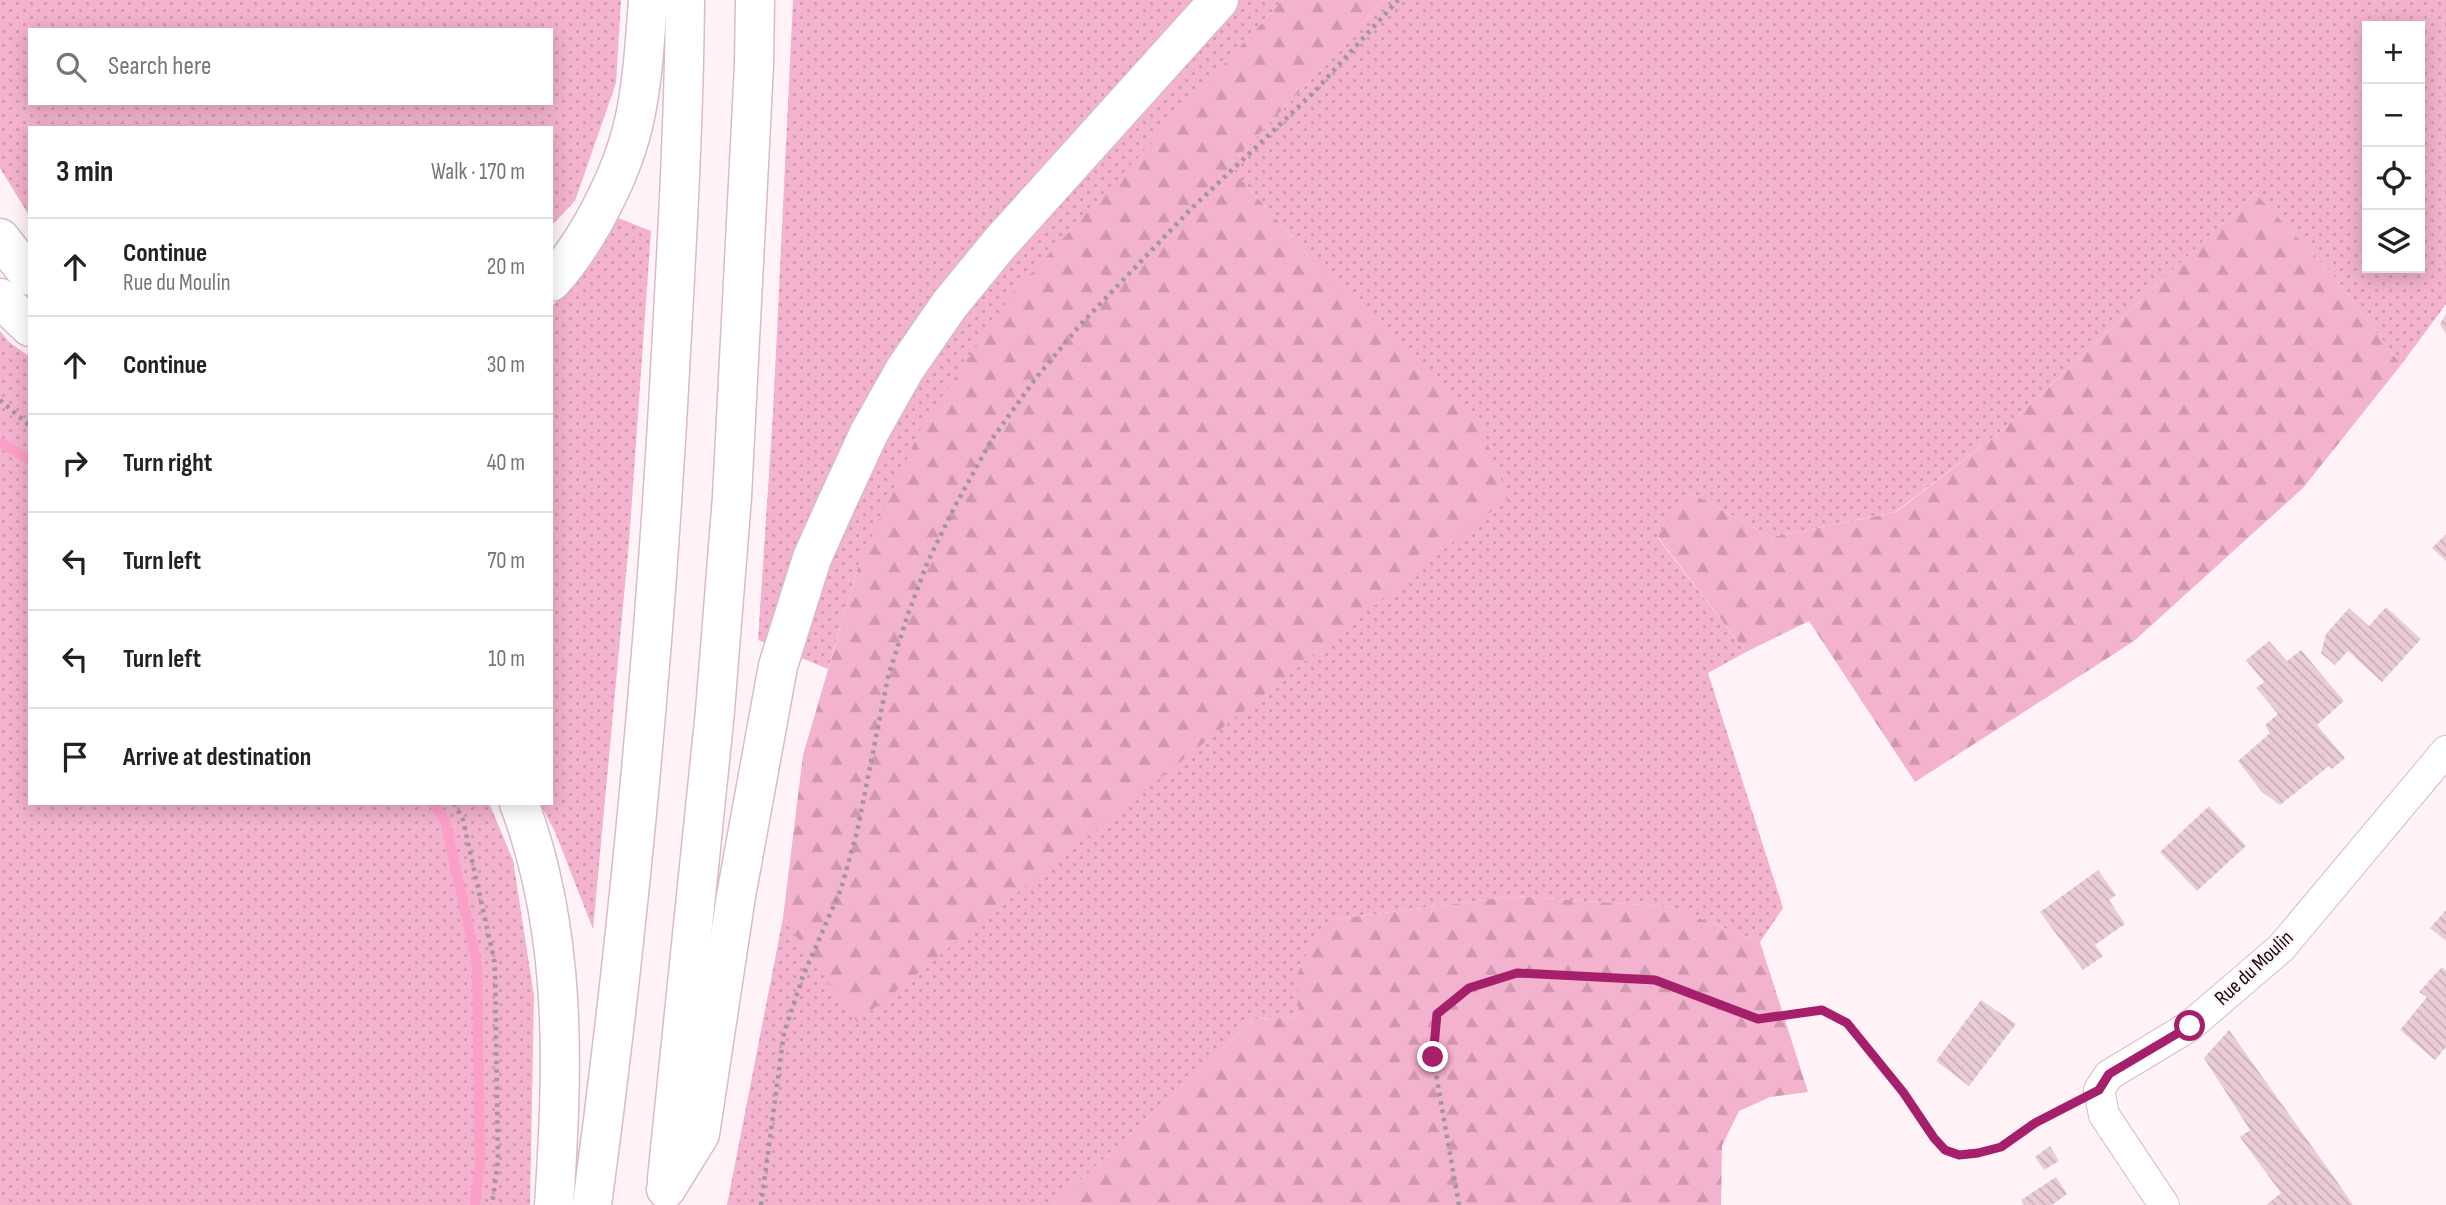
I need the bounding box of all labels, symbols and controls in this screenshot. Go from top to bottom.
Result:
map controls [2362,21,2425,273]
button: + [2362,21,2425,84]
search box [28,28,553,105]
icon: search [52,48,90,86]
text: Search here [108,51,211,82]
button: − [2362,84,2425,147]
button: locate [2362,147,2425,210]
text: 3 min [56,154,113,190]
text: Walk · 170 m [431,158,525,186]
button: layers [2362,210,2425,273]
text: Continue [123,238,207,269]
icon: ahead [56,248,94,286]
text: 20 m [487,253,525,281]
text: Rue du Moulin [123,269,231,297]
icon: ahead [56,346,94,384]
text: Continue [123,350,207,381]
text: 30 m [487,351,525,379]
icon: right [56,444,94,482]
text: Turn right [123,448,212,479]
text: 40 m [487,449,525,477]
icon: left [56,542,94,580]
text: Turn left [123,546,201,577]
text: 70 m [487,547,525,575]
icon: left [56,640,94,678]
text: Turn left [123,644,201,675]
text: 10 m [488,645,525,673]
icon: arrive [56,738,94,776]
text: Arrive at destination [123,742,311,773]
street label: Rue du Moulin [2210,925,2298,1011]
route start [2174,1010,2205,1041]
route end [1417,1041,1448,1072]

